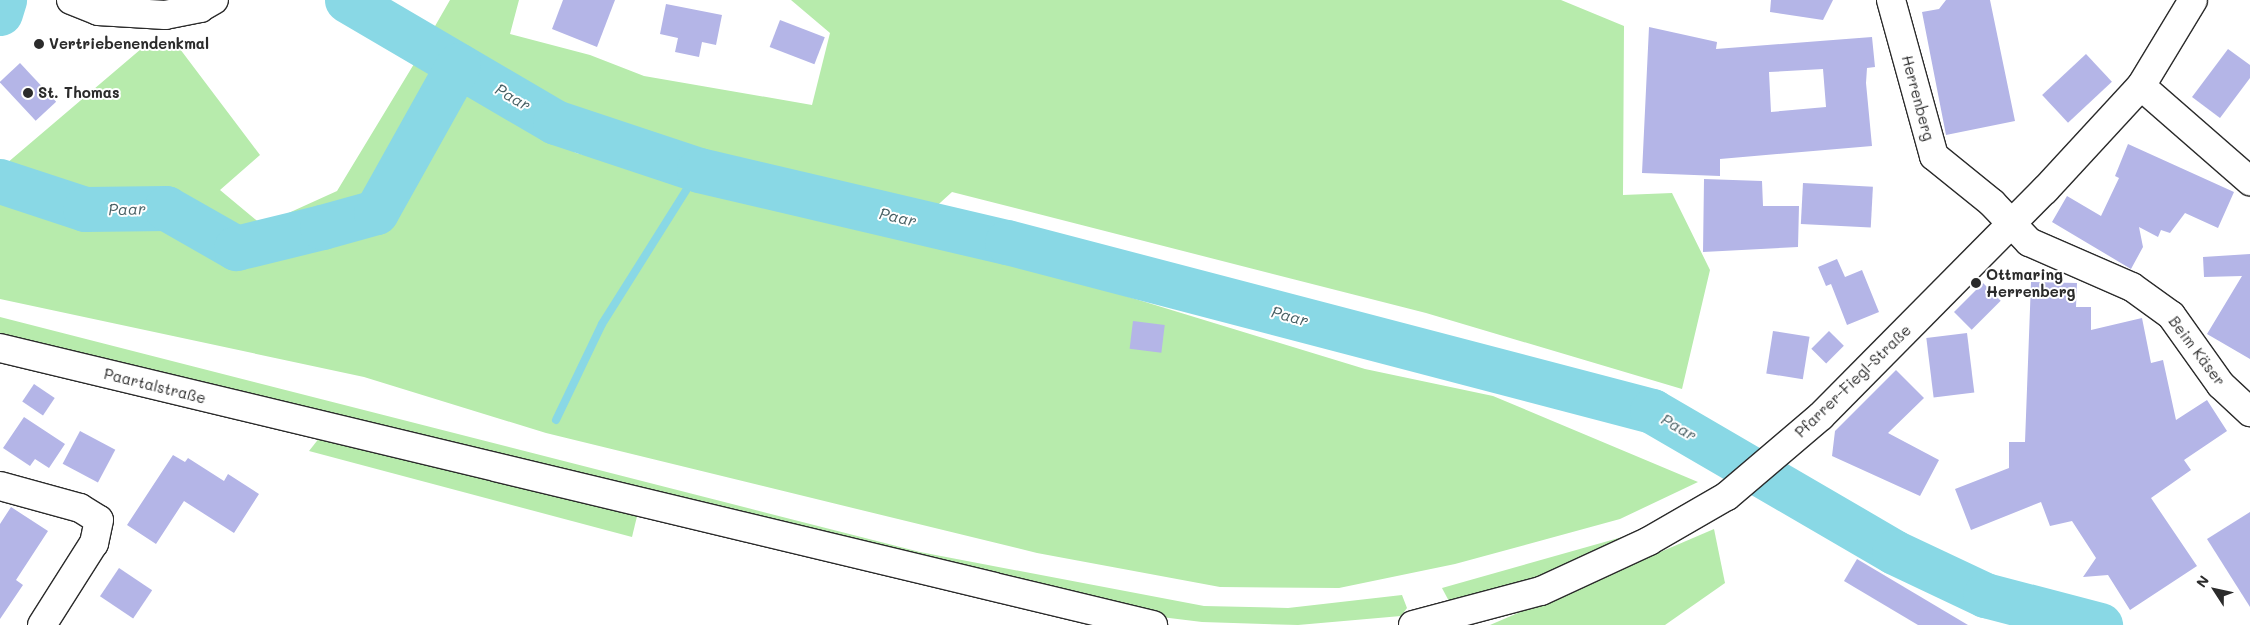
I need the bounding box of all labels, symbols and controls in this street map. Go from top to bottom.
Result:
place label: Vertriebenendenkmal [49,35,209,53]
marker: Vertriebenendenkmal [33,38,45,50]
street label: Herrenberg [1898,53,1938,143]
water label: Paar [492,79,534,115]
place label: St. Thomas [38,84,119,102]
marker: St. Thomas [22,87,34,99]
water label: Paar [108,199,146,219]
water label: Paar [877,203,919,231]
place label: Ottmaring Herrenberg [1986,265,2075,300]
marker: Ottmaring Herrenberg [1970,277,1982,289]
water label: Paar [1269,302,1311,330]
street label: Beim Käser [2165,313,2229,389]
street label: Pfarrer-Fiegl-Straße [1791,321,1915,441]
street label: Paartalstraße [102,365,208,407]
water label: Paar [1658,409,1700,445]
north arrow [2190,565,2240,615]
text: N [2191,571,2213,591]

